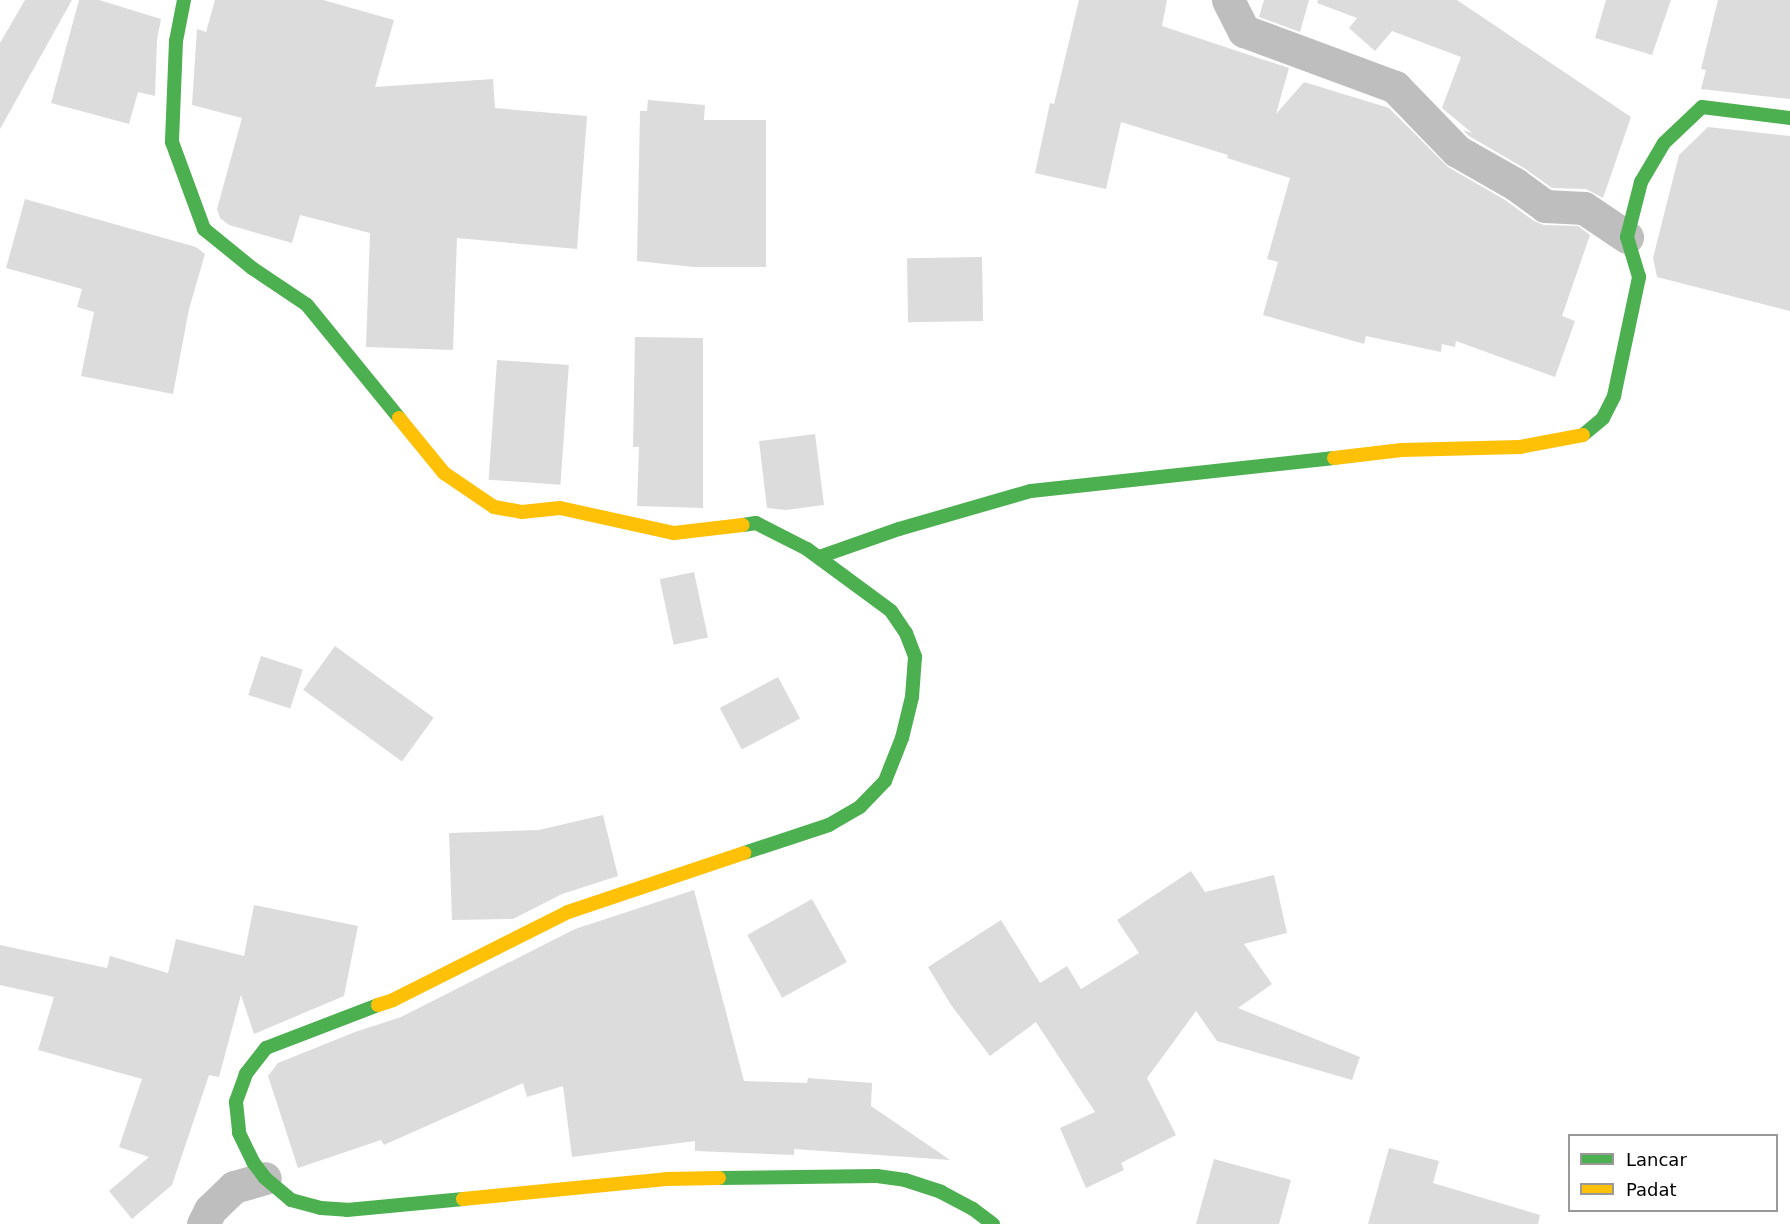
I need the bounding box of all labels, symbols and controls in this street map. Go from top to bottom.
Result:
legend [1568,1134,1778,1212]
text: Lancar [1626,1149,1687,1170]
text: Padat [1626,1179,1677,1200]

